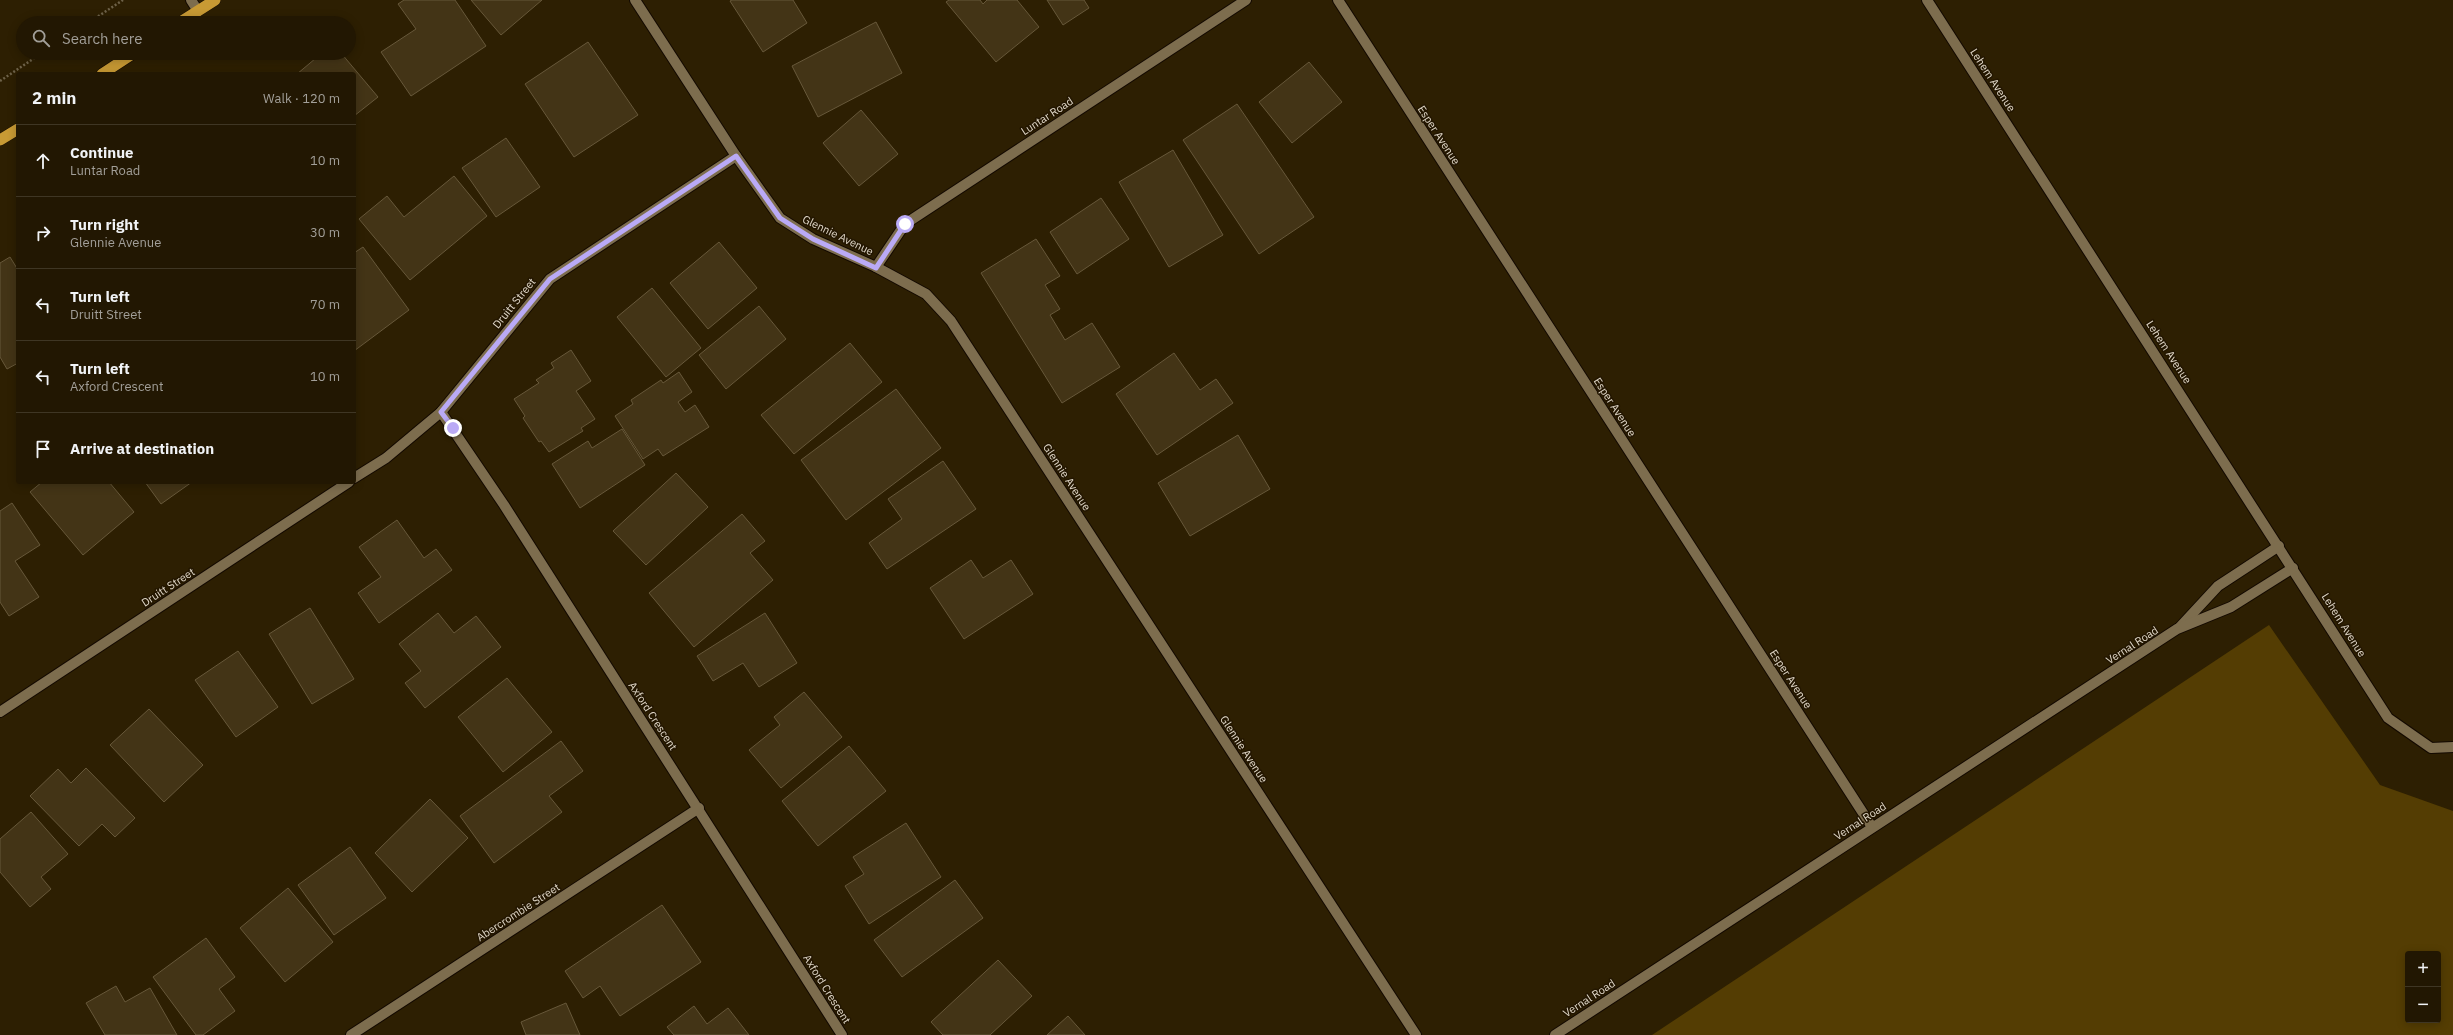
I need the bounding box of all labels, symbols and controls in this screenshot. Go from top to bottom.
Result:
search box [16,16,356,60]
icon: search [30,27,52,49]
text: Search here [62,29,142,48]
street label: Lehem Avenue [1967,46,2019,114]
text: 2 min [32,87,76,109]
text: Walk · 120 m [263,90,340,107]
street label: Luntar Road [1018,94,1076,138]
street label: Esper Avenue [1415,103,1463,167]
text: Continue [70,143,134,162]
icon: ahead [32,150,54,172]
text: 10 m [310,152,340,169]
text: Luntar Road [70,162,140,179]
street label: Glennie Avenue [800,212,876,258]
text: Turn right [70,215,139,234]
route start [896,215,914,233]
icon: right [32,222,54,244]
text: 30 m [310,224,340,241]
text: Glennie Avenue [70,234,161,251]
street label: Druitt Street [489,275,539,331]
text: Turn left [70,287,130,306]
icon: left [32,294,54,316]
text: 70 m [310,296,340,313]
text: Druitt Street [70,306,142,323]
street label: Lehem Avenue [2143,318,2195,386]
text: Turn left [70,359,130,378]
icon: left [32,366,54,388]
text: 10 m [310,368,340,385]
street label: Esper Avenue [1591,375,1639,439]
text: Axford Crescent [70,378,163,395]
route end [444,419,462,437]
icon: arrive [32,438,54,460]
text: Arrive at destination [70,439,214,458]
street label: Glennie Avenue [1040,441,1094,513]
street label: Druitt Street [139,564,197,609]
street label: Lehem Avenue [2319,590,2369,660]
street label: Vernal Road [2103,623,2161,667]
street label: Esper Avenue [1767,647,1815,711]
street label: Axford Crescent [626,679,680,753]
street label: Glennie Avenue [1217,713,1271,785]
street label: Vernal Road [1831,799,1889,843]
street label: Abercrombie Street [474,880,562,944]
map controls [2405,951,2441,1023]
button: + [2405,951,2441,987]
street label: Axford Crescent [800,952,854,1026]
street label: Vernal Road [1560,976,1618,1020]
button: − [2405,987,2441,1023]

